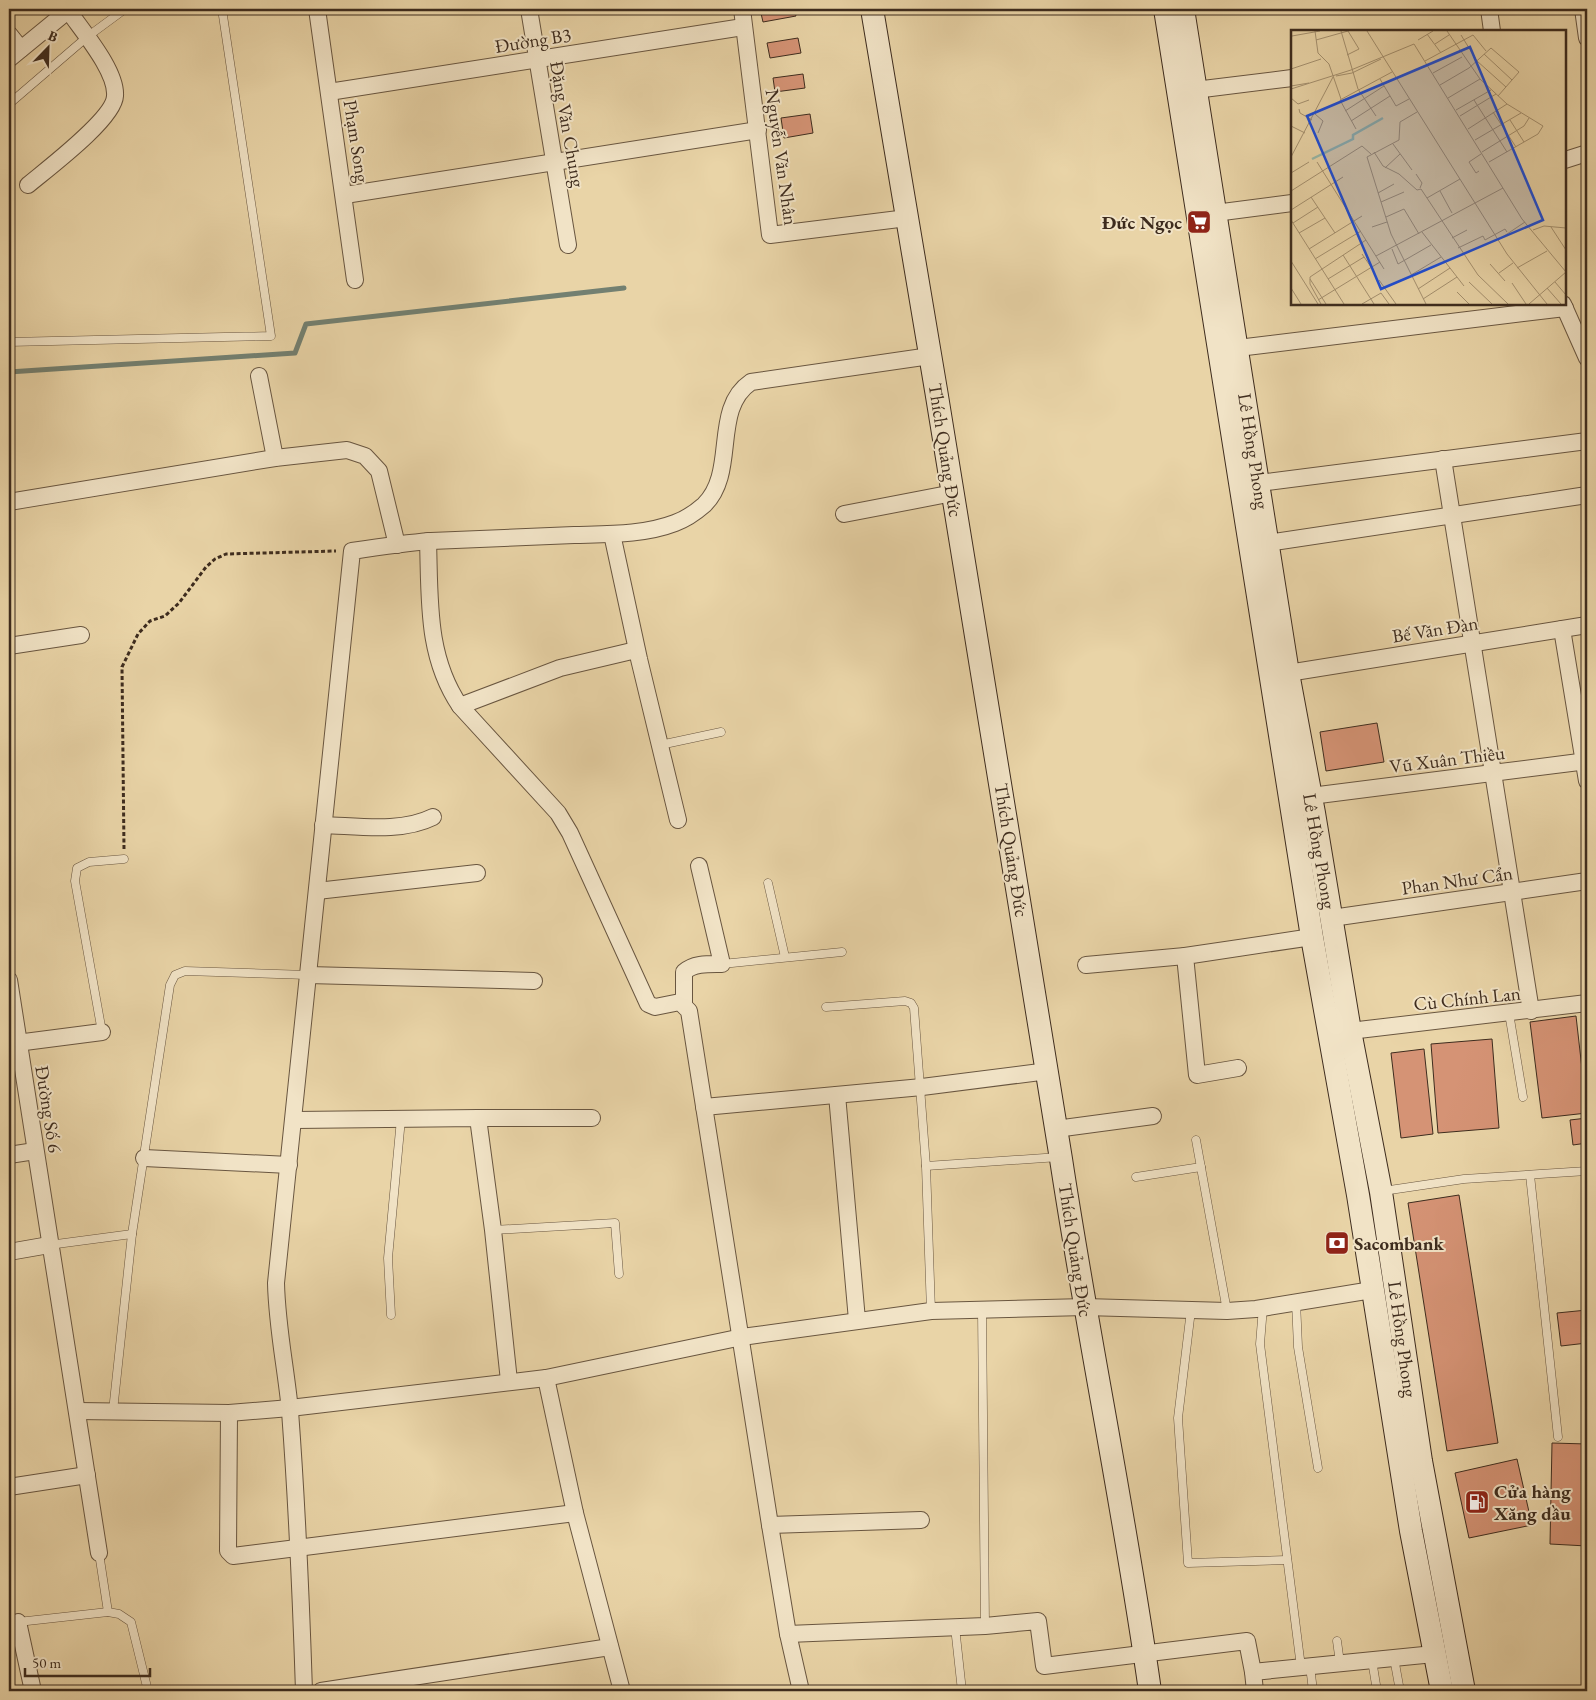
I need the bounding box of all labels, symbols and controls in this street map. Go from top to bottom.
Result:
north arrow [22,22,72,72]
street label: Đường B3 [493,22,573,59]
text: B [46,26,61,46]
inset map [1291,30,1566,305]
street label: Đặng Văn Chung [544,59,591,190]
street label: Nguyễn Văn Nhân [760,87,803,227]
street label: Phạm Song [338,98,375,185]
supermarket icon: Đức Ngọc [1186,209,1212,235]
place label: Đức Ngọc [1102,210,1182,235]
street label: Thích Quảng Đức [923,381,968,519]
street label: Lê Hồng Phong [1232,391,1275,512]
street label: Bế Văn Đàn [1390,610,1480,649]
street label: Vũ Xuân Thiều [1388,740,1506,779]
street label: Thích Quảng Đức [989,781,1034,919]
street label: Lê Hồng Phong [1297,791,1342,912]
street label: Phan Như Cẩn [1400,860,1514,901]
street label: Cù Chính Lan [1412,980,1522,1017]
street label: Đường Số 6 [29,1064,68,1154]
street label: Thích Quảng Đức [1053,1181,1098,1319]
bank icon: Sacombank [1324,1230,1350,1256]
place label: Sacombank [1354,1231,1444,1256]
street label: Lê Hồng Phong [1382,1279,1423,1400]
place label: Cửa hàng Xăng dầu [1493,1479,1571,1526]
fuel station icon: Cửa hàng Xăng dầu [1464,1489,1490,1515]
scale bar [25,1645,150,1677]
text: 50 m [32,1653,61,1672]

